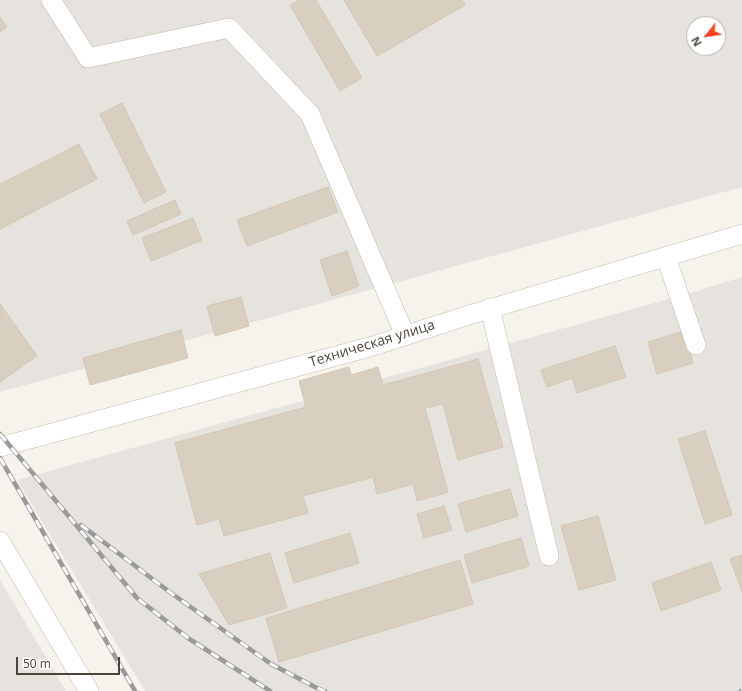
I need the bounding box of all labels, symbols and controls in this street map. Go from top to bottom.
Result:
north arrow [686,16,726,56]
text: N [687,34,705,49]
street label: Техническая улица [307,317,437,371]
scale bar [18,649,122,675]
text: 50 m [23,655,51,672]

